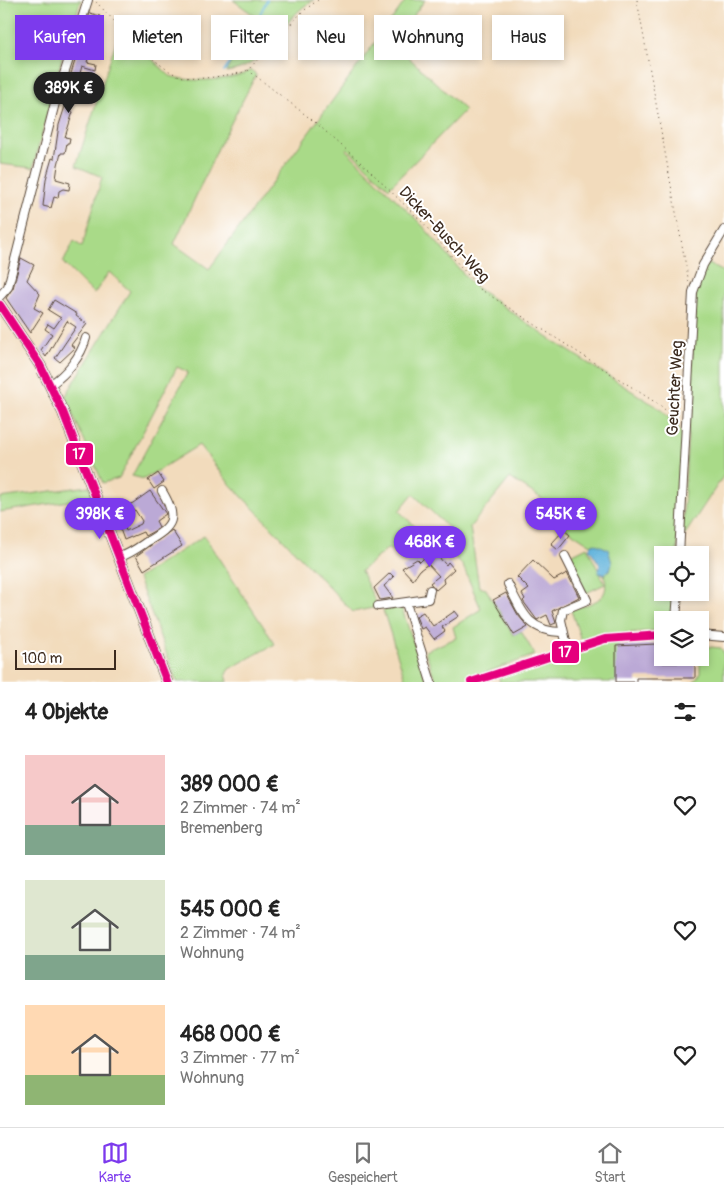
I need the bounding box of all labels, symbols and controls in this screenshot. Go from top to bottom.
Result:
chip: Kaufen [15,15,104,60]
chip: Mieten [114,15,201,60]
chip: Filter [211,15,288,60]
chip: Neu [298,15,364,60]
chip: Wohnung [374,15,482,60]
chip: Haus [492,15,564,60]
pin: 389K € [28,72,110,114]
text: 389K € [45,78,93,98]
street label: Dicker-Busch-Weg [395,182,494,287]
street label: Geuchter Weg [663,340,687,436]
line badge: 17 [65,442,94,466]
text: 17 [73,446,86,463]
pin: 398K € [59,498,141,540]
pin: 545K € [520,498,602,540]
text: 398K € [76,504,124,524]
text: 545K € [536,504,586,524]
pin: 468K € [389,526,471,568]
text: 468K € [405,532,455,552]
map controls [654,546,709,666]
button: locate [654,546,709,601]
button: layers [654,611,709,666]
line badge: 17 [551,640,580,664]
text: 17 [559,644,572,661]
scale bar [15,647,116,670]
text: 100 m [22,650,62,667]
icon: filters [671,698,699,726]
text: 4 Objekte [25,699,108,726]
text: 389 000 € [180,771,279,798]
icon: home [65,775,125,835]
icon: heart [671,791,699,819]
text: 2 Zimmer · 74 m² [180,798,301,818]
text: Bremenberg [180,818,263,838]
text: 545 000 € [180,896,281,923]
icon: home [65,900,125,960]
icon: heart [671,916,699,944]
text: 2 Zimmer · 74 m² [180,923,301,943]
text: Wohnung [180,943,244,963]
text: 468 000 € [180,1021,281,1048]
icon: home [65,1025,125,1085]
icon: heart [671,1041,699,1069]
text: 3 Zimmer · 77 m² [180,1048,300,1068]
text: Wohnung [180,1068,244,1088]
tab: Karte [98,1139,131,1186]
tab: Gespeichert [328,1139,398,1186]
tab: Start [595,1139,626,1186]

